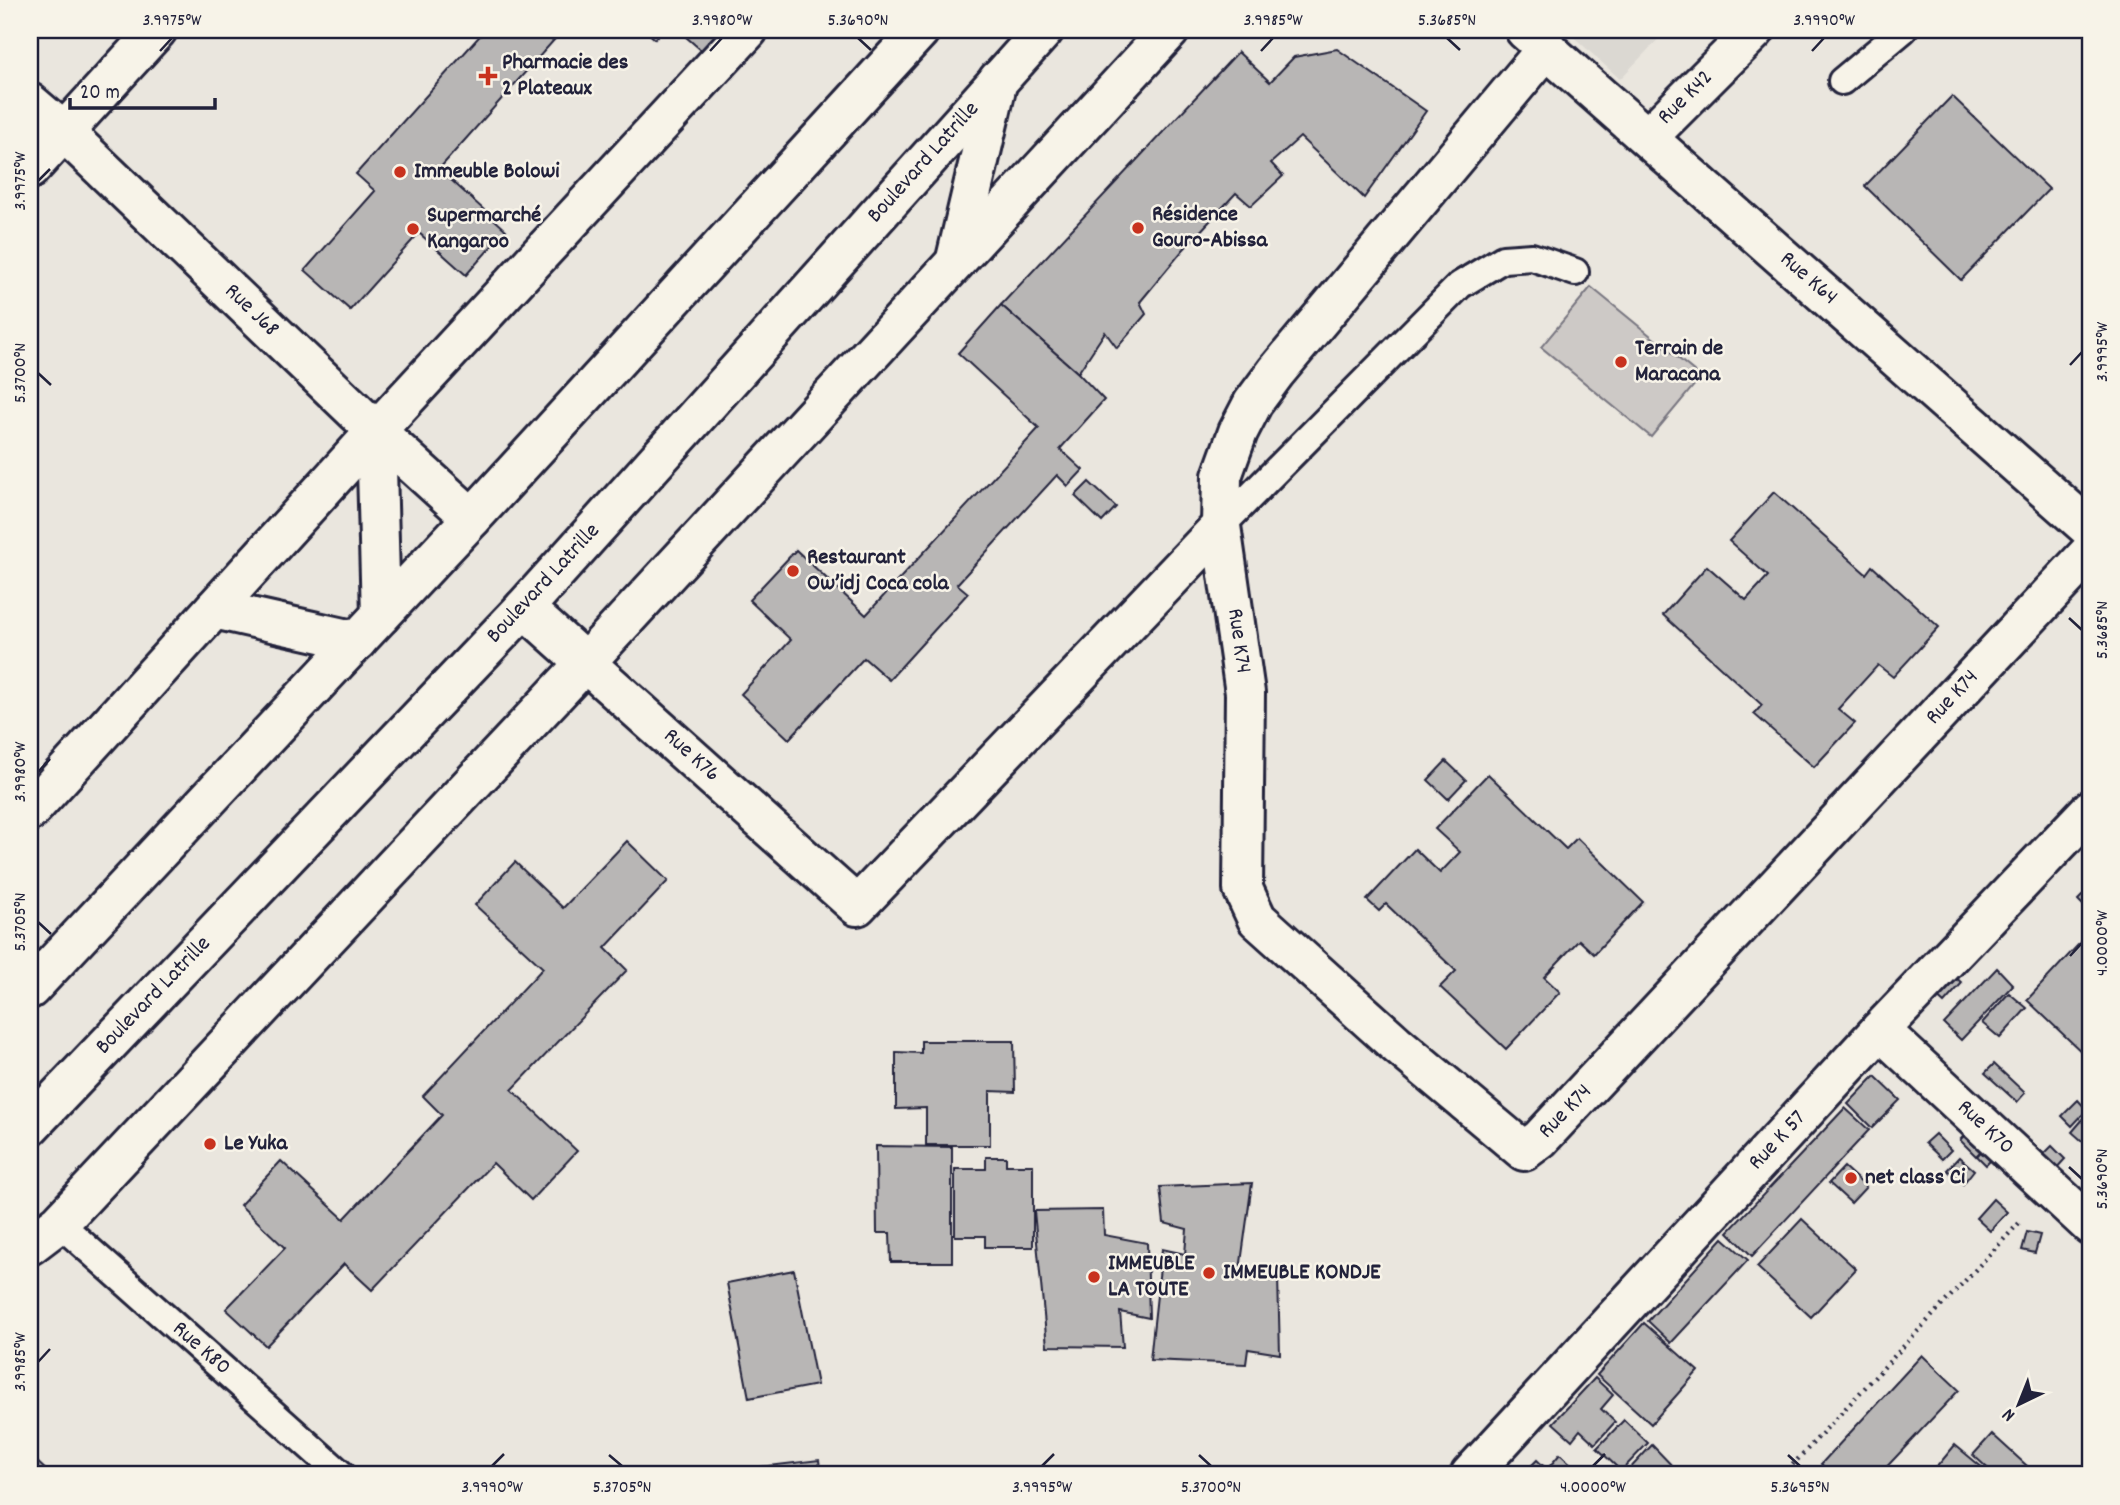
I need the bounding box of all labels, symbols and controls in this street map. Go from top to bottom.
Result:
text: 3.9975°W [143,9,202,34]
text: 3.9980°W [692,9,753,34]
text: 5.3690°N [828,9,888,34]
text: 3.9985°W [1243,9,1303,34]
text: 5.3685°N [1418,9,1476,34]
text: 3.9990°W [1793,9,1855,34]
place label: Pharmacie des 2 Plateaux [502,47,629,106]
street label: Rue K42 [1651,63,1721,133]
scale bar [70,66,215,110]
marker: Pharmacie des 2 Plateaux [480,68,496,84]
text: 20 m [80,79,120,109]
street label: Boulevard Latrille [860,95,988,231]
text: 3.9975°W [9,151,34,210]
place label: Immeuble Bolowi [414,156,560,189]
marker: Immeuble Bolowi [392,164,408,180]
place label: Résidence Gouro-Abissa [1152,199,1268,258]
place label: Supermarché Kangaroo [427,200,541,259]
marker: Résidence Gouro-Abissa [1130,220,1146,236]
marker: Supermarché Kangaroo [405,221,421,237]
street label: Rue K64 [1772,244,1844,314]
street label: Rue J68 [216,276,286,346]
text: 3.9995°W [2091,321,2116,382]
place label: Terrain de Maracana [1635,333,1723,392]
text: 5.3700°N [9,343,34,403]
marker: Terrain de Maracana [1613,354,1629,370]
street label: Boulevard Latrille [479,516,609,652]
place label: Restaurant Ow’idj Coca cola [807,542,950,601]
marker: Restaurant Ow’idj Coca cola [785,563,801,579]
text: 5.3685°N [2091,601,2116,659]
street label: Rue K74 [1217,606,1259,676]
street label: Rue K74 [1919,663,1987,733]
street label: Rue K76 [655,721,727,791]
text: 3.9980°W [9,741,34,802]
text: 5.3705°N [9,892,34,952]
text: 4.0000°W [2091,909,2116,976]
street label: Boulevard Latrille [89,929,219,1063]
street label: Rue K74 [1531,1077,1601,1147]
street label: Rue K70 [1949,1093,2021,1163]
street label: Rue K 57 [1741,1103,1815,1179]
place label: Le Yuka [224,1128,289,1161]
marker: Le Yuka [202,1136,218,1152]
text: 5.3690°N [2091,1149,2116,1209]
place label: net class Ci [1865,1162,1966,1195]
marker: net class Ci [1843,1170,1859,1186]
place label: IMMEUBLE LA TOUTE [1108,1248,1195,1307]
place label: IMMEUBLE KONDJE [1223,1257,1381,1290]
marker: IMMEUBLE KONDJE [1201,1265,1217,1281]
marker: IMMEUBLE LA TOUTE [1086,1269,1102,1285]
street label: Rue K80 [164,1314,238,1384]
text: 3.9985°W [9,1332,34,1392]
north arrow [1983,1368,2054,1438]
text: N [1997,1401,2022,1427]
text: 3.9990°W [461,1476,523,1501]
text: 5.3705°N [592,1476,652,1501]
text: 3.9995°W [1012,1476,1073,1501]
text: 5.3700°N [1181,1476,1241,1501]
text: 4.0000°W [1560,1476,1627,1501]
text: 5.3695°N [1770,1476,1830,1501]

